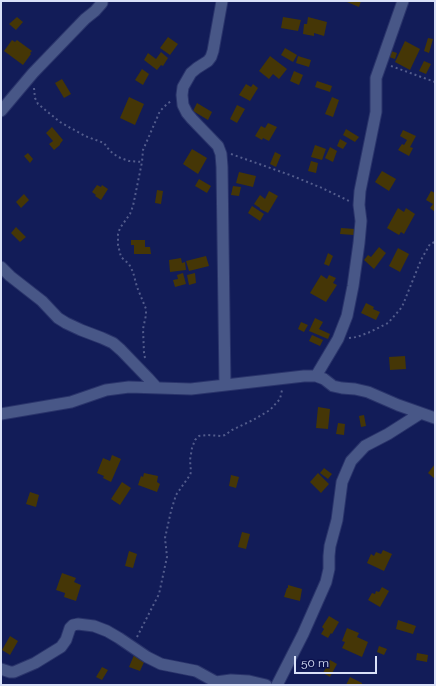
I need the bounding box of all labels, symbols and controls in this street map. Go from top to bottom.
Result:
scale bar [296,648,379,674]
text: 50 m [301,656,329,670]

